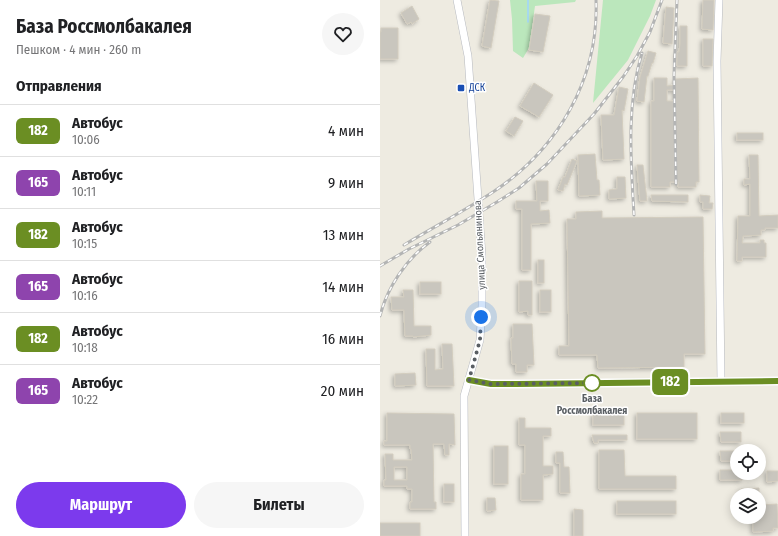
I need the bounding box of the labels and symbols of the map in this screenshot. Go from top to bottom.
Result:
place label: ДСК [468,82,486,94]
marker: ДСК [456,83,466,93]
street label: улица Смольянинова [472,200,488,290]
your location [471,307,491,327]
line badge: 182 [647,369,693,395]
marker: База Россмолбакалея [583,374,601,392]
place label: База Россмолбакалея [557,393,627,417]

